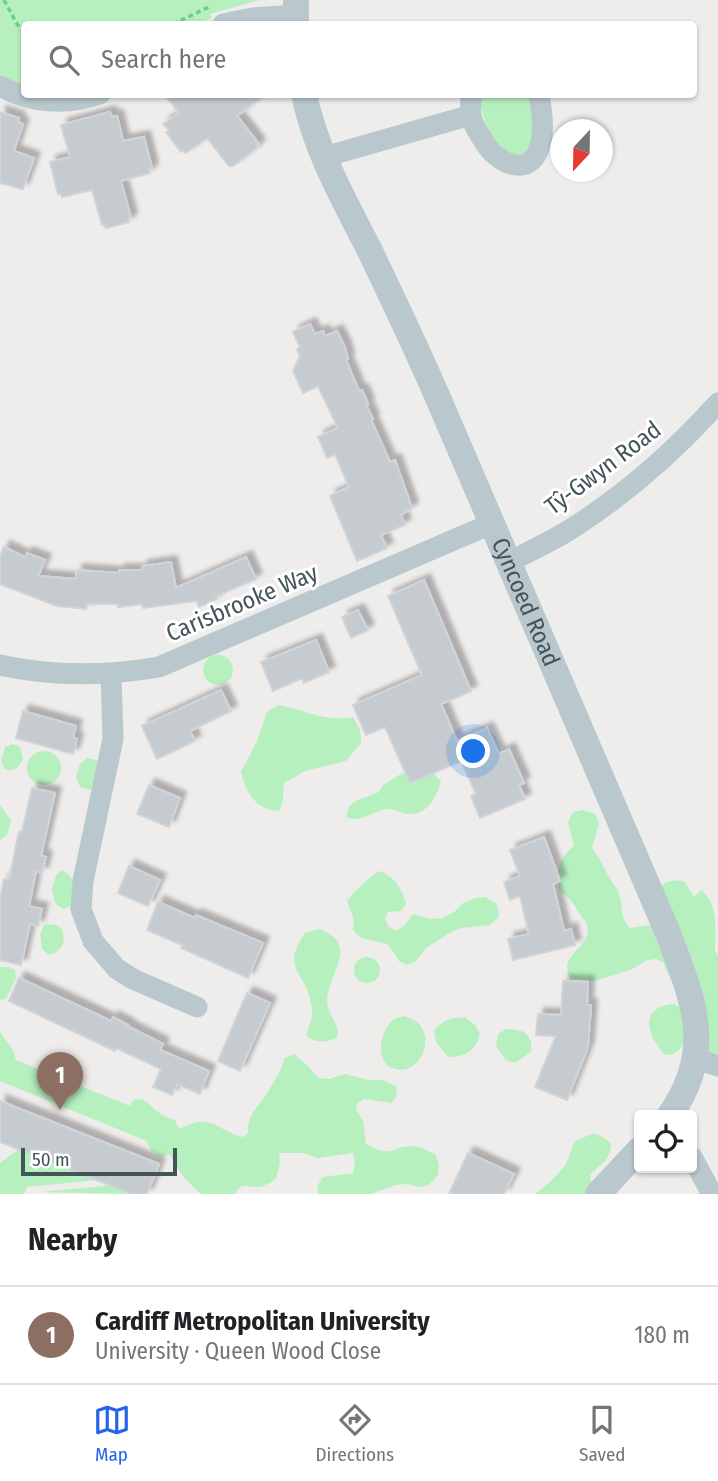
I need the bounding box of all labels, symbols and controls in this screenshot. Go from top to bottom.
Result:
search box [21,21,697,98]
icon: search [45,41,83,79]
text: Search here [101,44,226,75]
north arrow [550,119,613,182]
street label: Tŷ-Gwyn Road [540,415,666,521]
street label: Cyncoed Road [486,534,566,671]
street label: Carisbrooke Way [162,558,322,648]
your location [456,734,490,768]
pin: 1 [37,1052,83,1110]
map controls [634,1110,697,1173]
button: locate [634,1110,697,1173]
scale bar [21,1145,177,1177]
text: 50 m [32,1148,70,1171]
text: Nearby [28,1222,117,1258]
text: Cardiff Metropolitan University [95,1306,430,1337]
text: 1 [46,1321,56,1349]
text: 180 m [634,1321,690,1349]
text: University · Queen Wood Close [95,1337,381,1365]
tab: Map [93,1401,131,1466]
tab: Directions [316,1401,394,1466]
tab: Saved [579,1401,625,1466]

